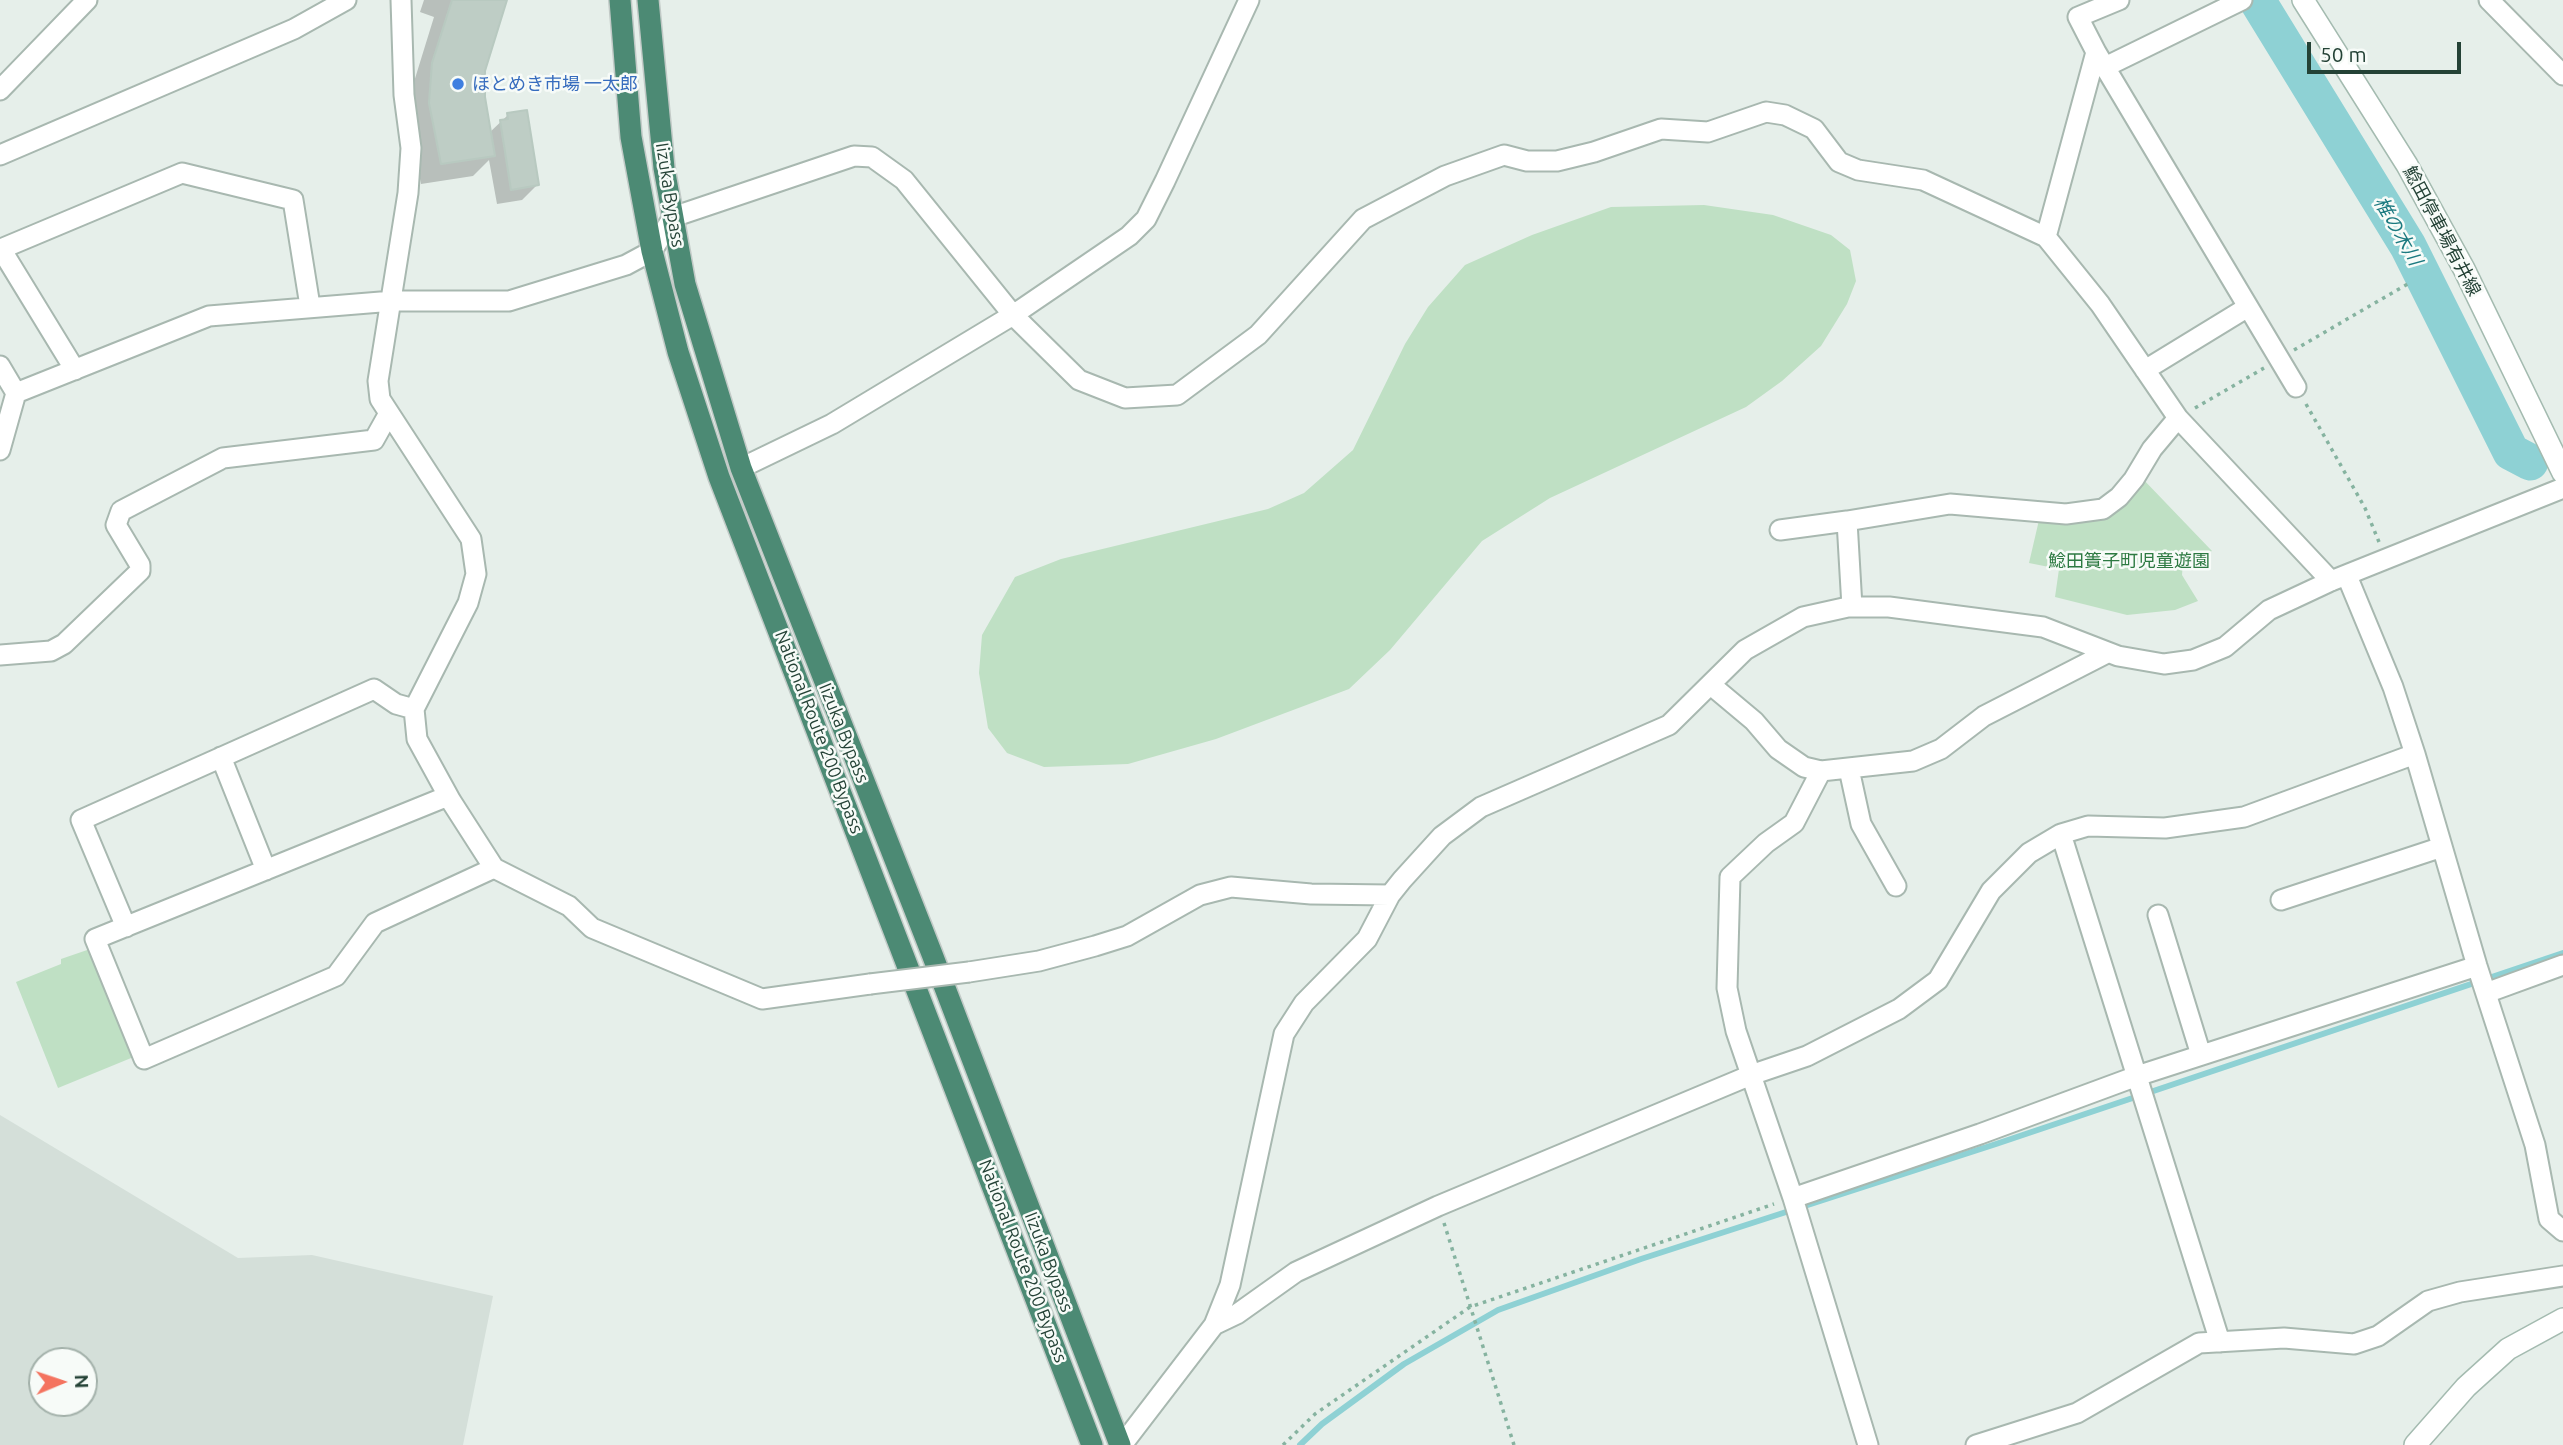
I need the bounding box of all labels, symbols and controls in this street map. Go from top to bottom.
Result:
scale bar [2311,28,2465,72]
text: 50 m [2320,42,2367,66]
place label: ほとめき市場 一太郎 [472,73,638,95]
marker: ほとめき市場 一太郎 [450,76,466,92]
street label: Iizuka Bypass [651,141,689,249]
street label: 鯰田停車場有井線 [2399,162,2485,300]
water label: 椎の木川 [2369,192,2427,270]
park label: 鯰田簀子町児童遊園 [2048,550,2210,572]
street label: National Route 200 Bypass [770,627,868,837]
street label: Iizuka Bypass [814,680,874,786]
street label: National Route 200 Bypass [974,1156,1072,1366]
street label: Iizuka Bypass [1020,1209,1078,1315]
north arrow [28,1347,98,1417]
text: N [71,1374,93,1389]

